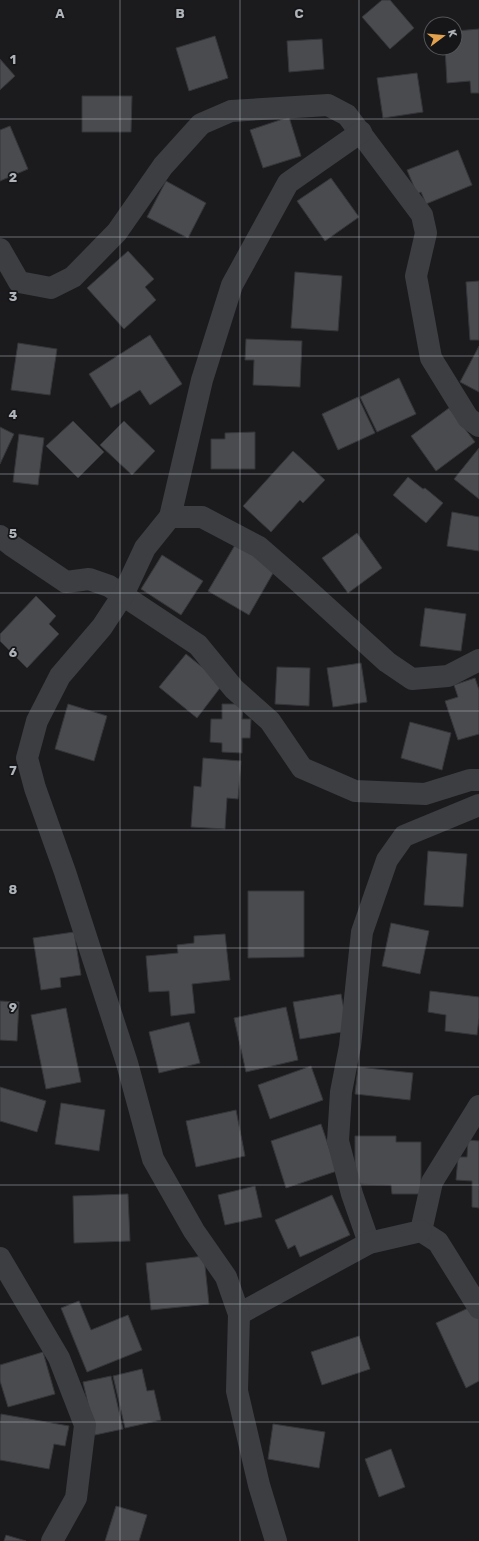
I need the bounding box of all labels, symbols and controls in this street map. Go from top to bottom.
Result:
text: A [55,6,65,21]
text: B [175,6,185,21]
text: C [294,6,304,21]
north arrow [423,16,463,56]
text: K [445,28,460,39]
text: 1 [10,52,16,67]
text: 2 [9,170,17,185]
text: 3 [9,289,18,304]
text: 4 [9,407,18,422]
text: 5 [9,526,17,541]
text: 6 [9,645,18,660]
text: 7 [9,763,17,778]
text: 8 [9,882,18,897]
text: 9 [9,1000,17,1015]

